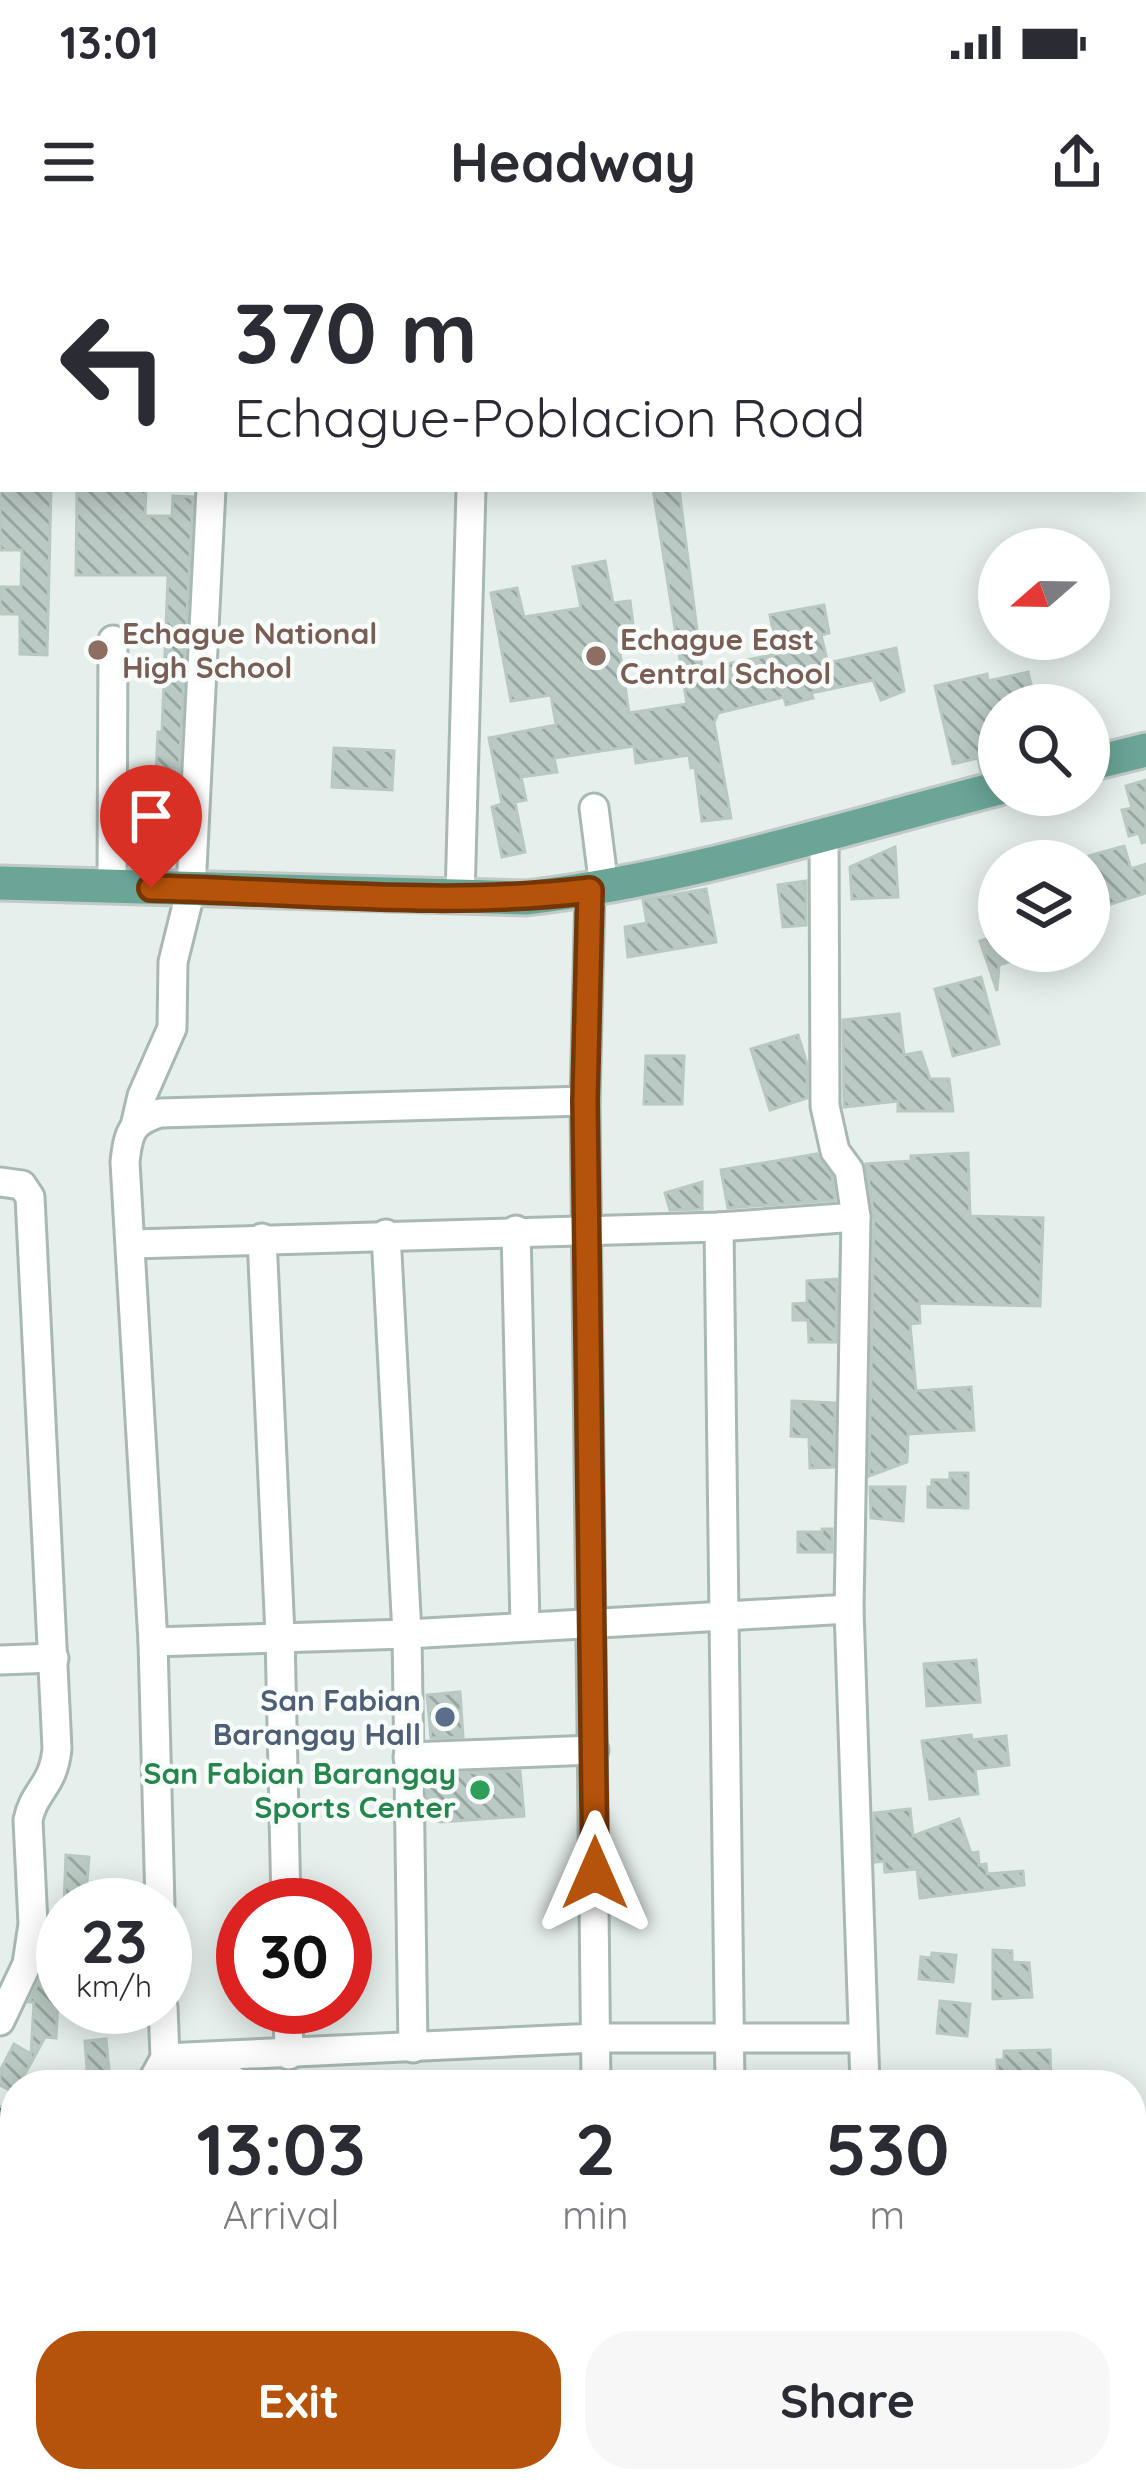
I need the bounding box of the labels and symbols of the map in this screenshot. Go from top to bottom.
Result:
north arrow [978,528,1110,660]
place label: Echague National High School [122,614,377,686]
place label: Echague East Central School [620,620,831,692]
marker: Echague National High School [85,637,111,663]
marker: Echague East Central School [583,643,609,669]
pin [100,765,202,888]
place label: San Fabian Barangay Hall [213,1681,421,1753]
marker: San Fabian Barangay Hall [432,1704,458,1730]
place label: San Fabian Barangay Sports Center [144,1754,456,1826]
marker: San Fabian Barangay Sports Center [467,1777,493,1803]
position arrow [532,1810,658,1936]
speed limit sign: 30 [216,1878,372,2034]

